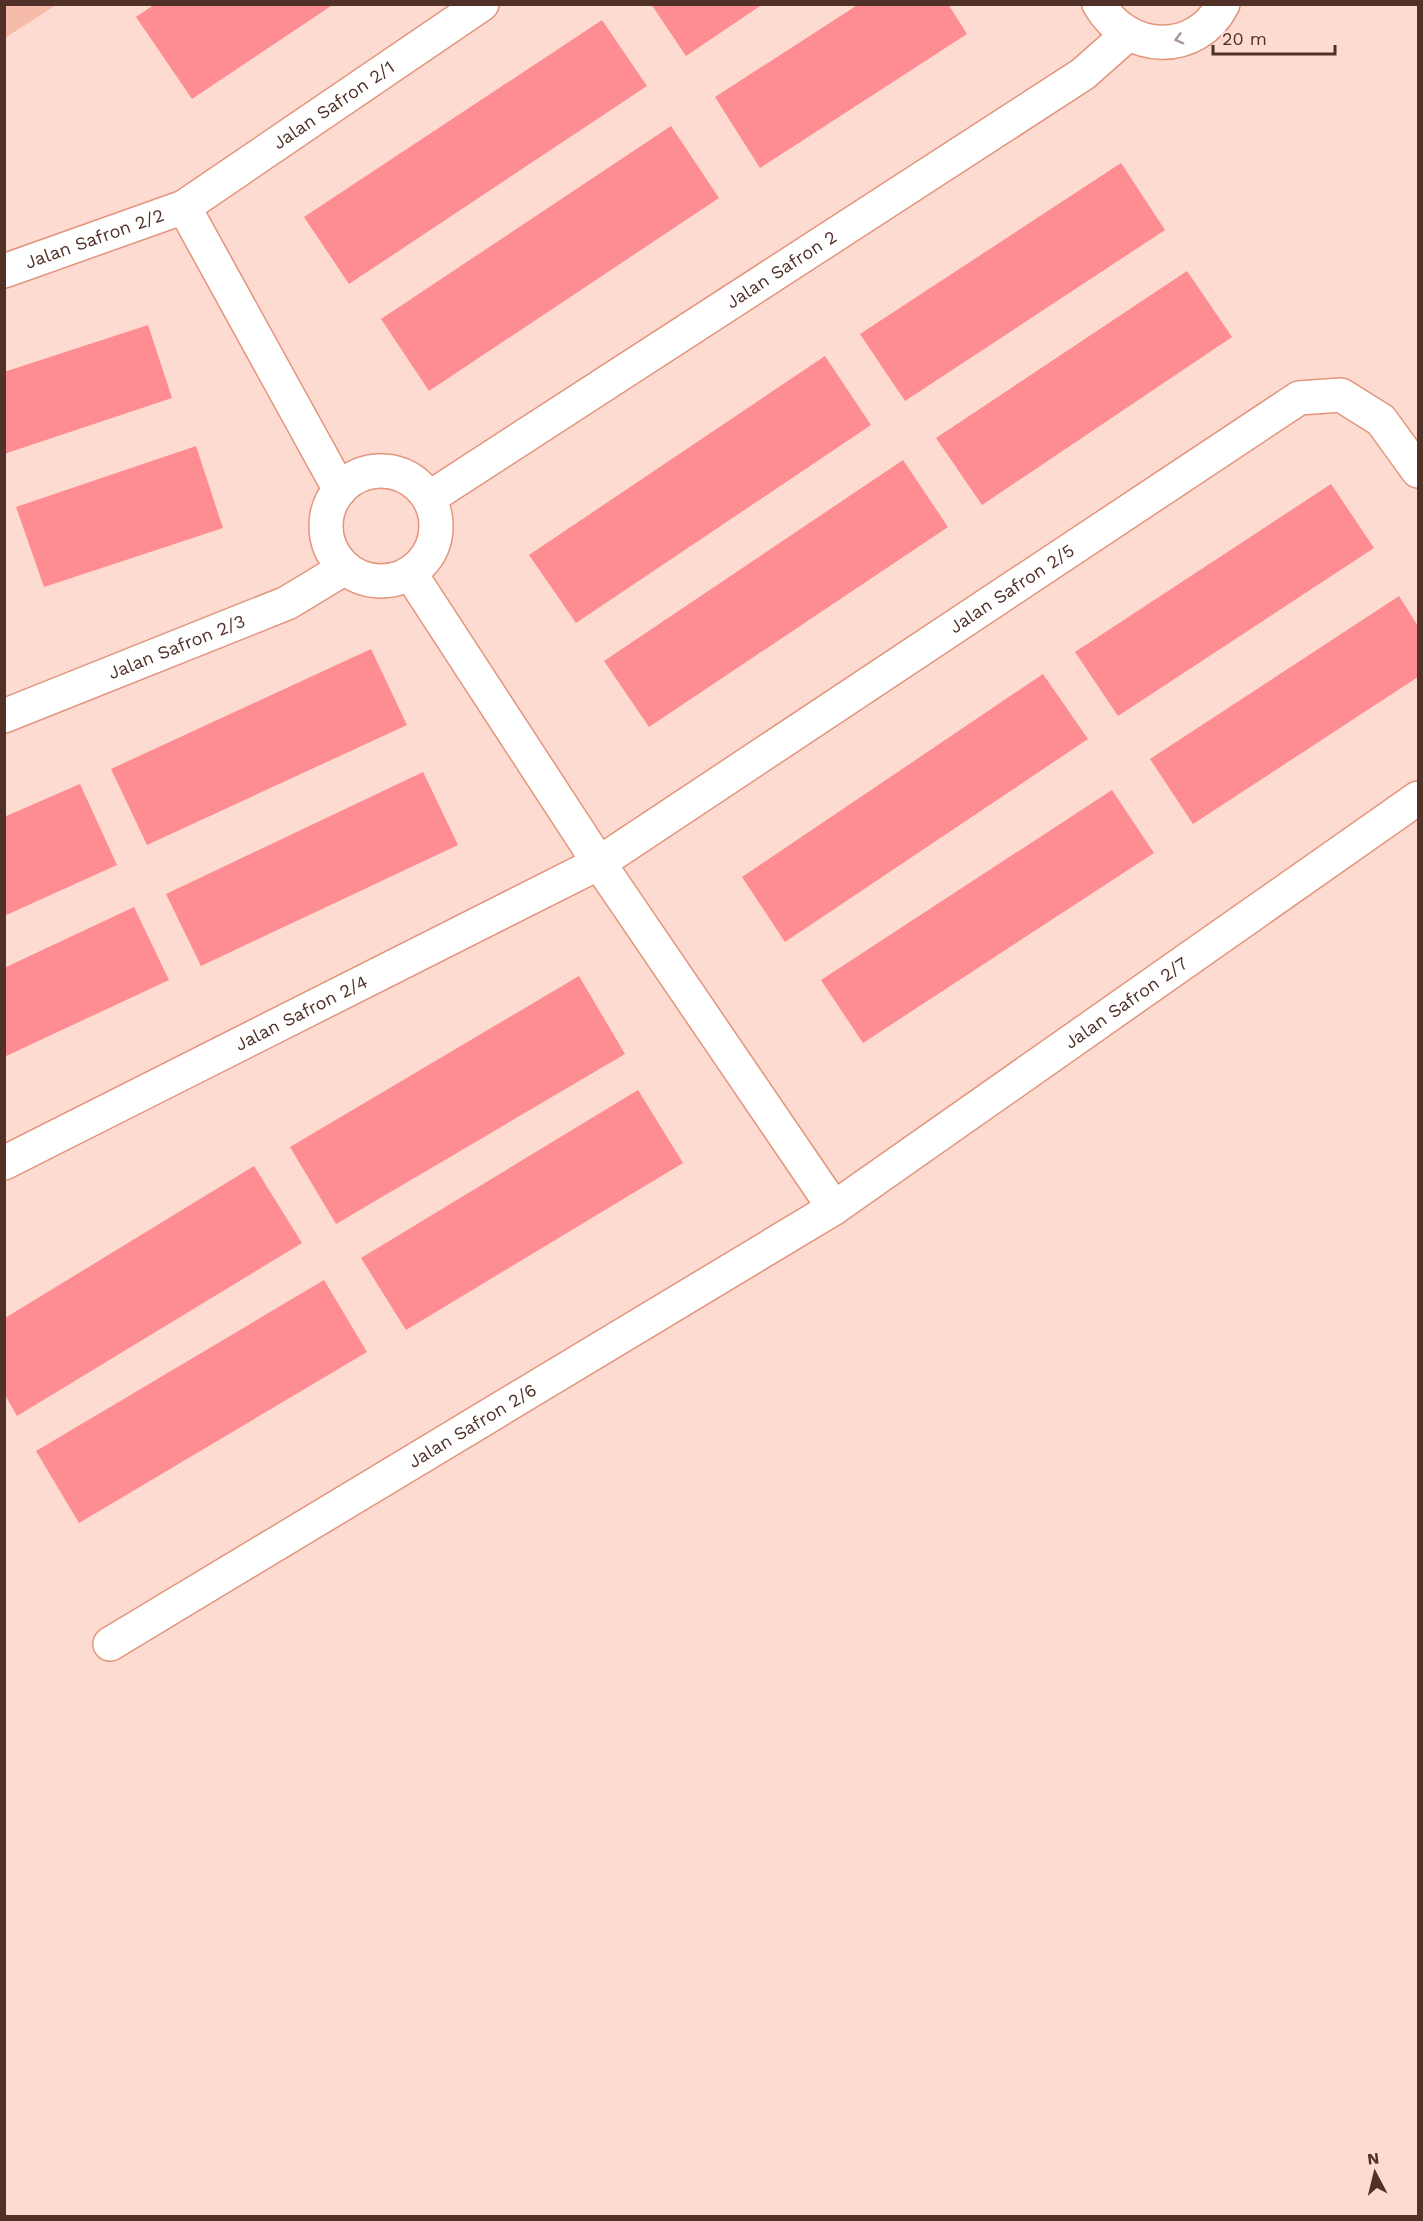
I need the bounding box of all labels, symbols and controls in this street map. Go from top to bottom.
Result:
scale bar [1213,18,1334,56]
text: 20 m [1222,28,1267,49]
one-way arrow [1174,32,1185,44]
street label: Jalan Safron 2/1 [269,56,398,153]
street label: Jalan Safron 2/2 [22,204,166,273]
street label: Jalan Safron 2 [722,226,840,313]
street label: Jalan Safron 2/5 [945,539,1078,637]
street label: Jalan Safron 2/3 [105,610,248,683]
street label: Jalan Safron 2/7 [1060,952,1191,1053]
street label: Jalan Safron 2/4 [231,971,371,1055]
street label: Jalan Safron 2/6 [404,1379,540,1472]
north arrow [1345,2143,1405,2203]
text: N [1366,2148,1380,2169]

